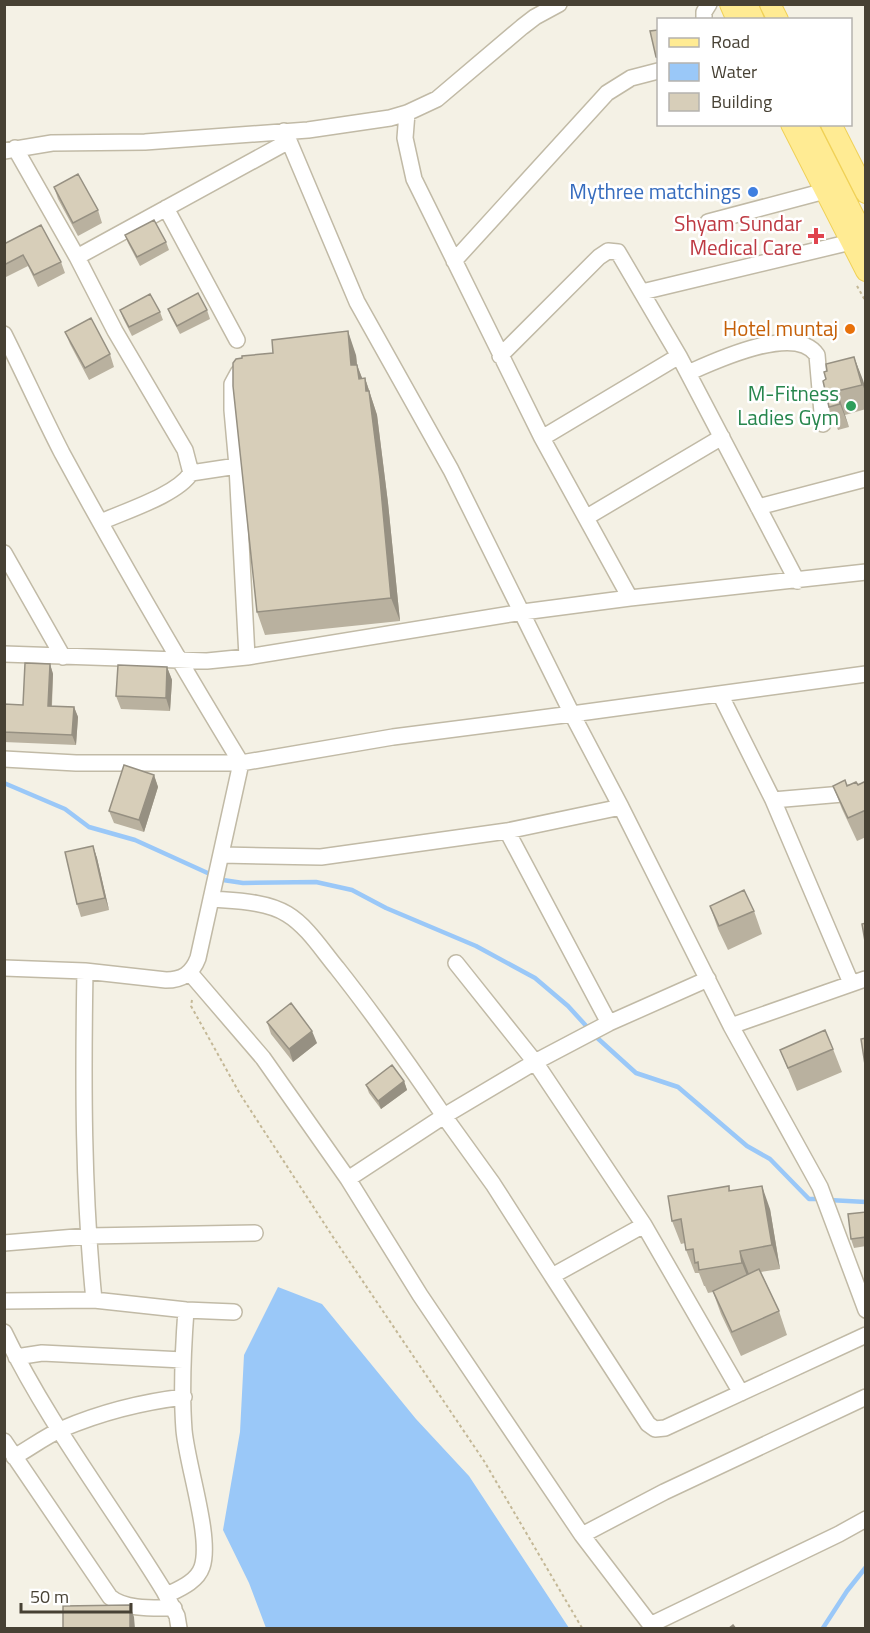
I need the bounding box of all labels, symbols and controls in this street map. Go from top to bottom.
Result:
legend [657,18,852,126]
text: Road [711,28,750,55]
text: Water [711,58,757,85]
text: Building [711,88,772,115]
place label: Mythree matchings [569,175,741,207]
marker: Mythree matchings [746,185,760,199]
place label: Shyam Sundar Medical Care [674,207,802,263]
marker: Shyam Sundar Medical Care [807,227,825,245]
place label: Hotel muntaj [723,312,838,344]
marker: Hotel muntaj [843,322,857,336]
place label: M-Fitness Ladies Gym [737,377,839,433]
marker: M-Fitness Ladies Gym [844,399,858,413]
scale bar [21,1576,130,1614]
text: 50 m [30,1583,69,1610]

